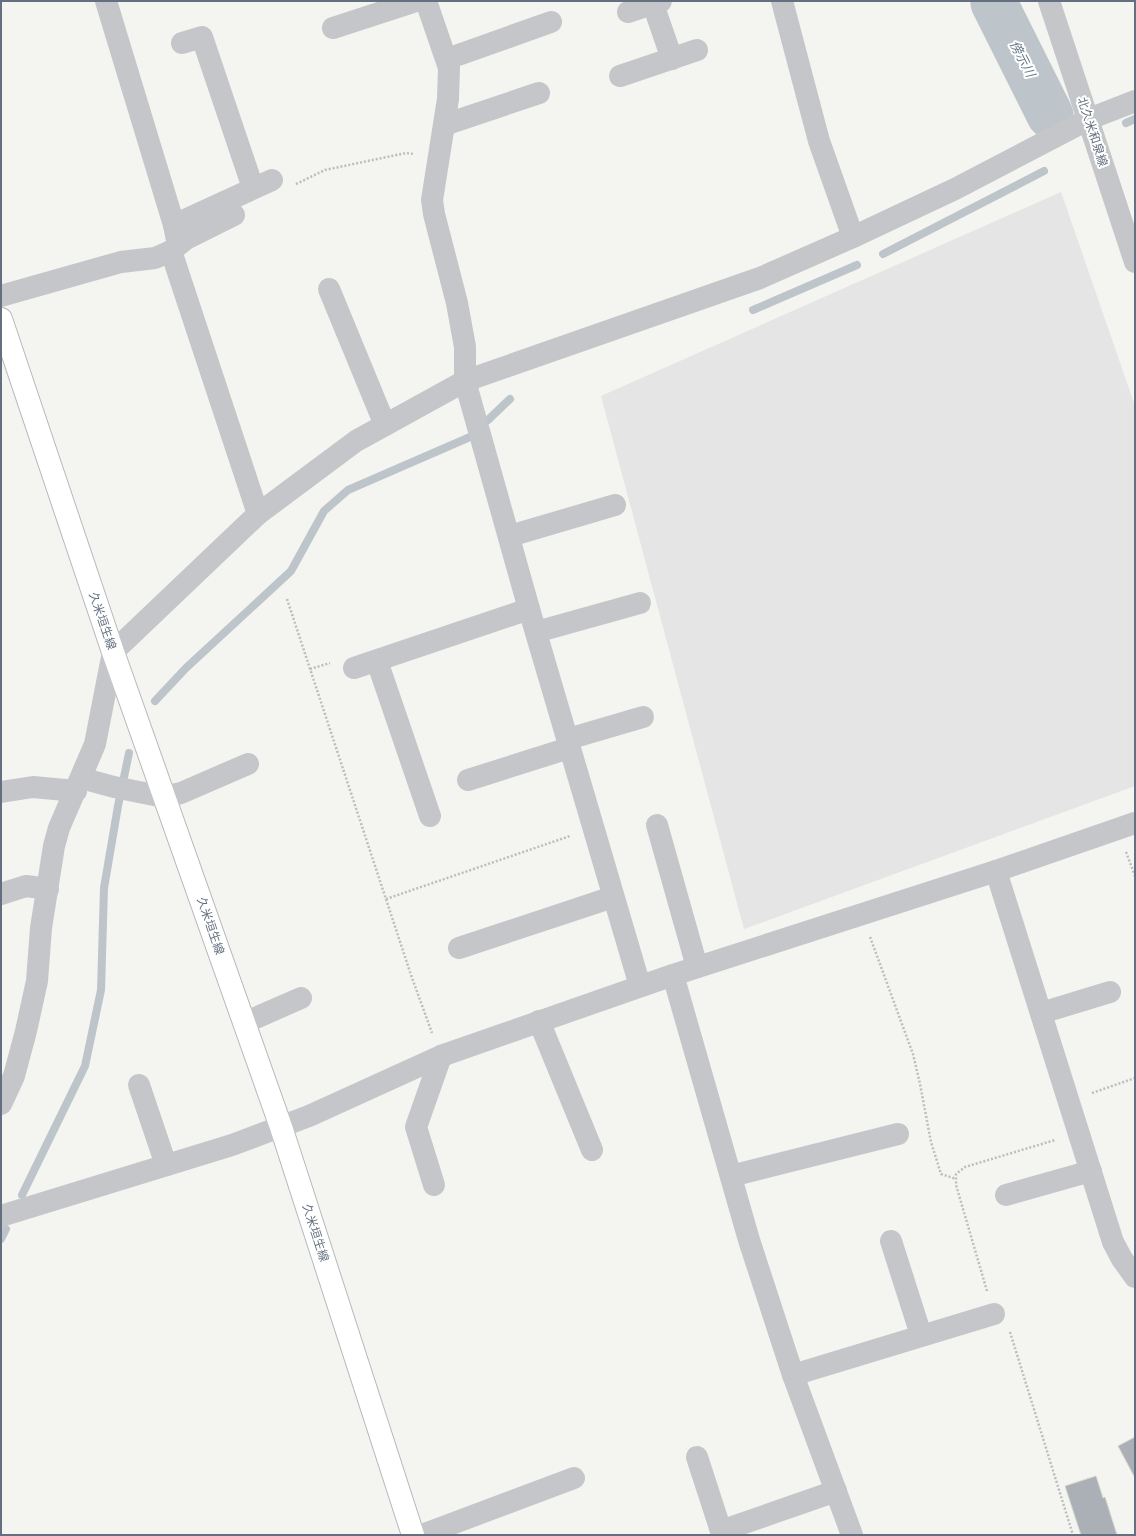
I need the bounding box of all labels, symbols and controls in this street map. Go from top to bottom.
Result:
water label: 傍示川 [1005,38,1040,82]
street label: 北久米和泉線 [1073,95,1111,169]
street label: 久米垣生線 [84,590,120,652]
street label: 久米垣生線 [192,895,228,957]
street label: 久米垣生線 [298,1202,332,1264]

